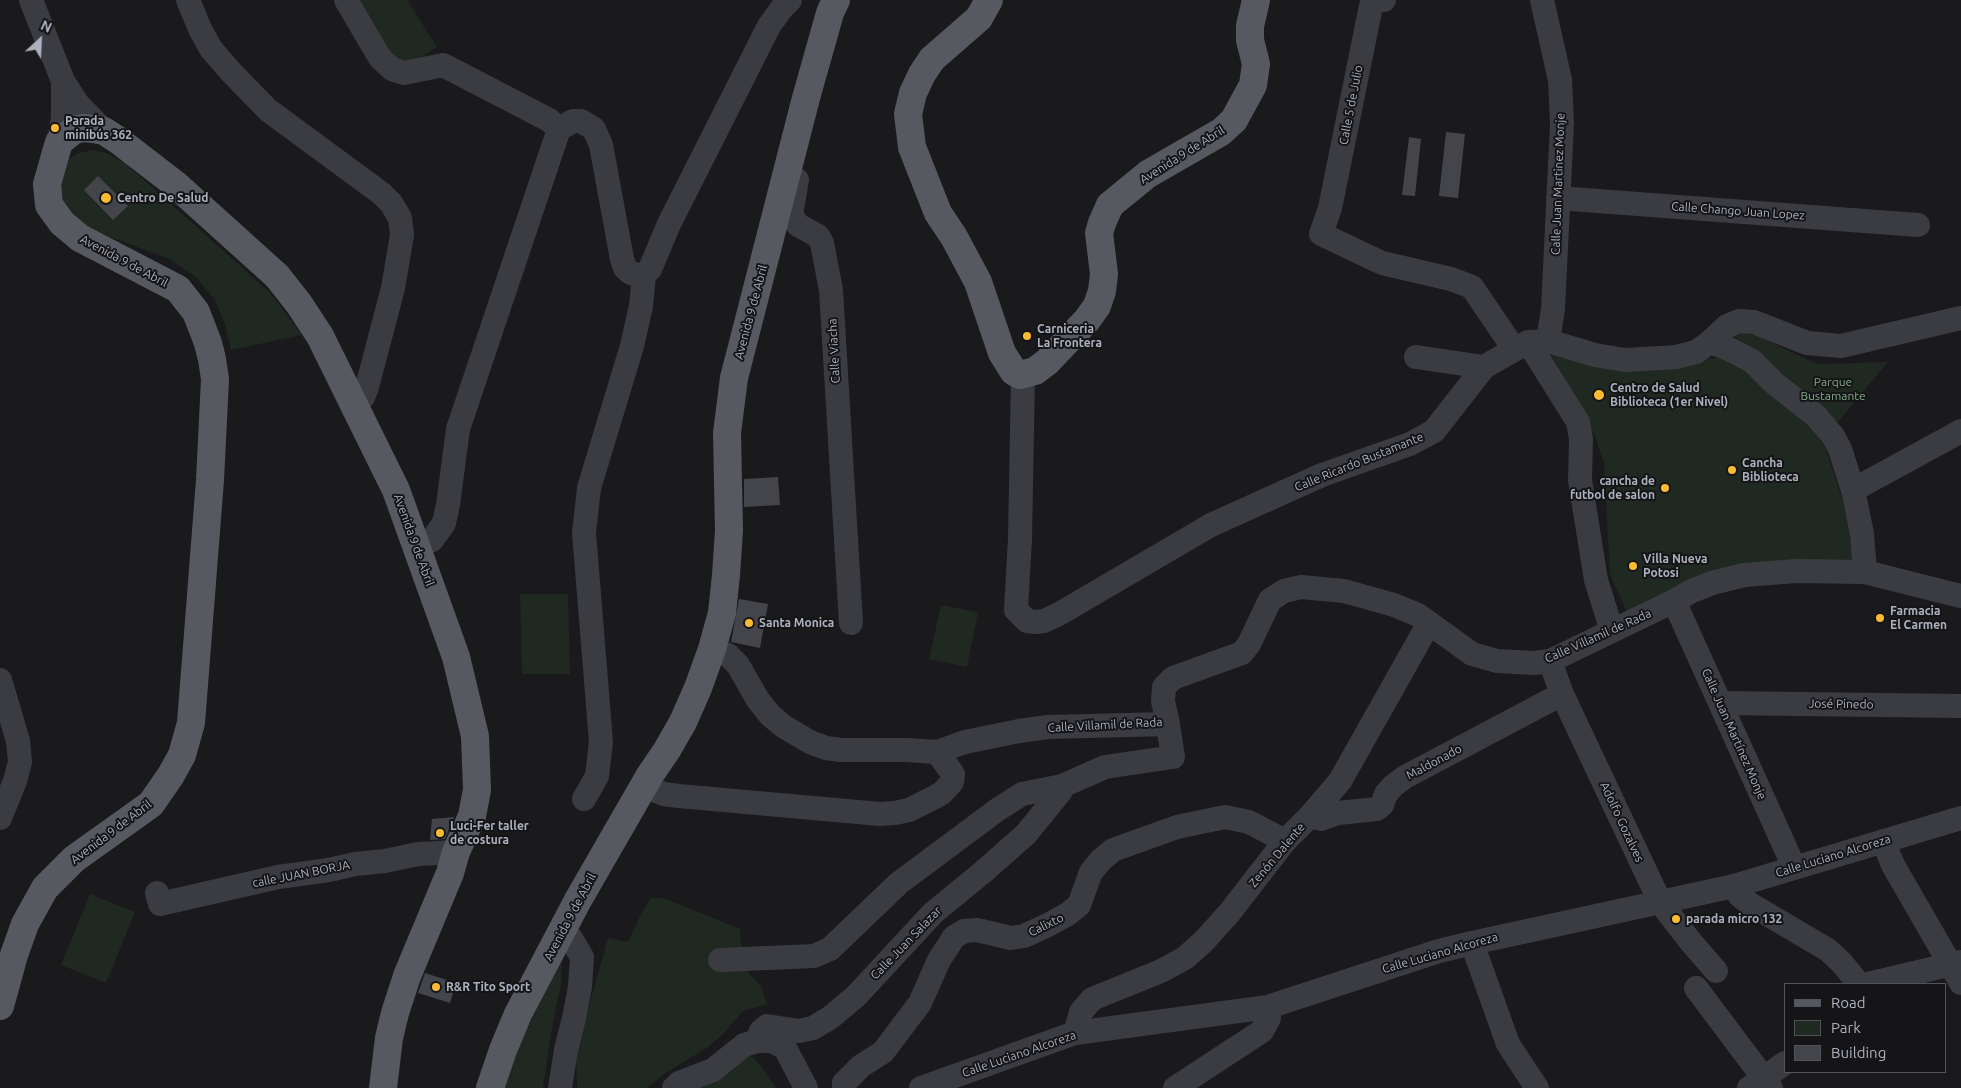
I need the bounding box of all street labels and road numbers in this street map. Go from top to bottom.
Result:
street label: Calle 5 de Julio [1336,64,1366,146]
street label: Calle Juan Martinez Monje [1548,113,1568,255]
street label: Avenida 9 de Abril [1137,123,1227,187]
street label: Calle Chango Juan Lopez [1671,199,1805,223]
street label: Avenida 9 de Abril [78,232,170,290]
street label: Avenida 9 de Abril [731,263,771,361]
street label: Calle Viacha [825,318,843,384]
street label: Calle Ricardo Bustamante [1292,430,1426,494]
street label: Avenida 9 de Abril [391,492,437,588]
street label: Calle Villamil de Rada [1543,606,1653,666]
street label: Calle Juan Martínez Monje [1699,666,1769,802]
street label: José Pinedo [1808,696,1874,712]
street label: Calle Villamil de Rada [1047,715,1163,735]
street label: Maldonado [1404,741,1464,783]
street label: Adolfo Gozalves [1597,780,1647,864]
street label: Avenida 9 de Abril [68,797,154,867]
street label: Zenón Dalente [1246,820,1308,890]
street label: Calle Luciano Alcoreza [1774,832,1892,880]
street label: calle JUAN BORJA [251,857,351,891]
street label: Avenida 9 de Abril [541,871,599,963]
street label: Calle Juan Salazar [868,904,944,982]
street label: Calixto [1026,910,1066,940]
street label: Calle Luciano Alcoreza [1380,930,1500,976]
street label: Calle Luciano Alcoreza [960,1028,1078,1080]

